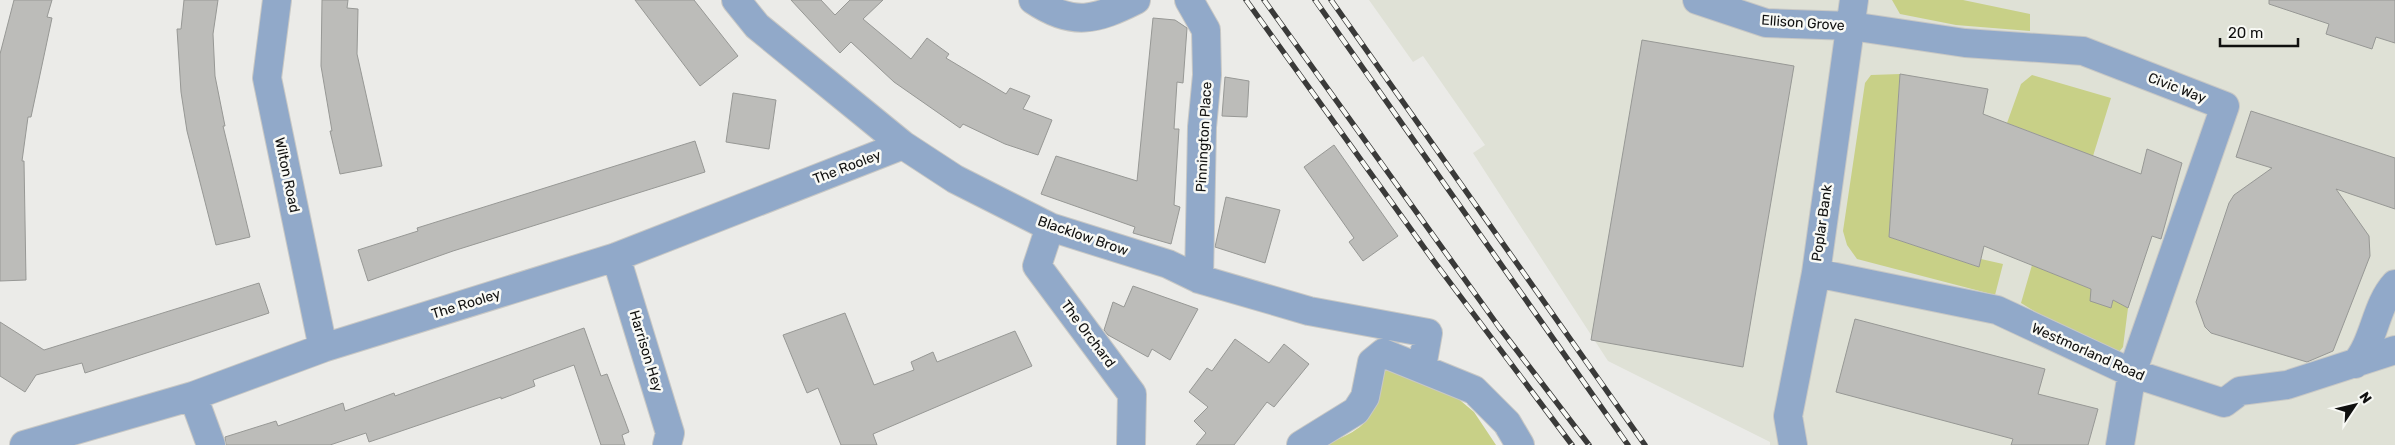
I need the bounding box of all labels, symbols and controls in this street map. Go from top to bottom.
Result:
street label: Ellison Grove [1761,12,1845,34]
scale bar [2220,15,2298,47]
text: 20 m [2228,24,2263,42]
street label: Civic Way [2145,69,2209,107]
street label: Pinnington Place [1193,81,1215,193]
street label: Wilton Road [271,136,303,214]
street label: The Rooley [811,146,884,188]
street label: Poplar Bank [1808,183,1836,263]
street label: Blacklow Brow [1035,213,1131,259]
street label: The Rooley [429,285,503,323]
street label: The Orchard [1057,297,1119,371]
street label: Harrison Hey [626,308,667,394]
street label: Westmorland Road [2029,319,2147,385]
north arrow [2330,380,2380,430]
text: N [2355,389,2375,407]

